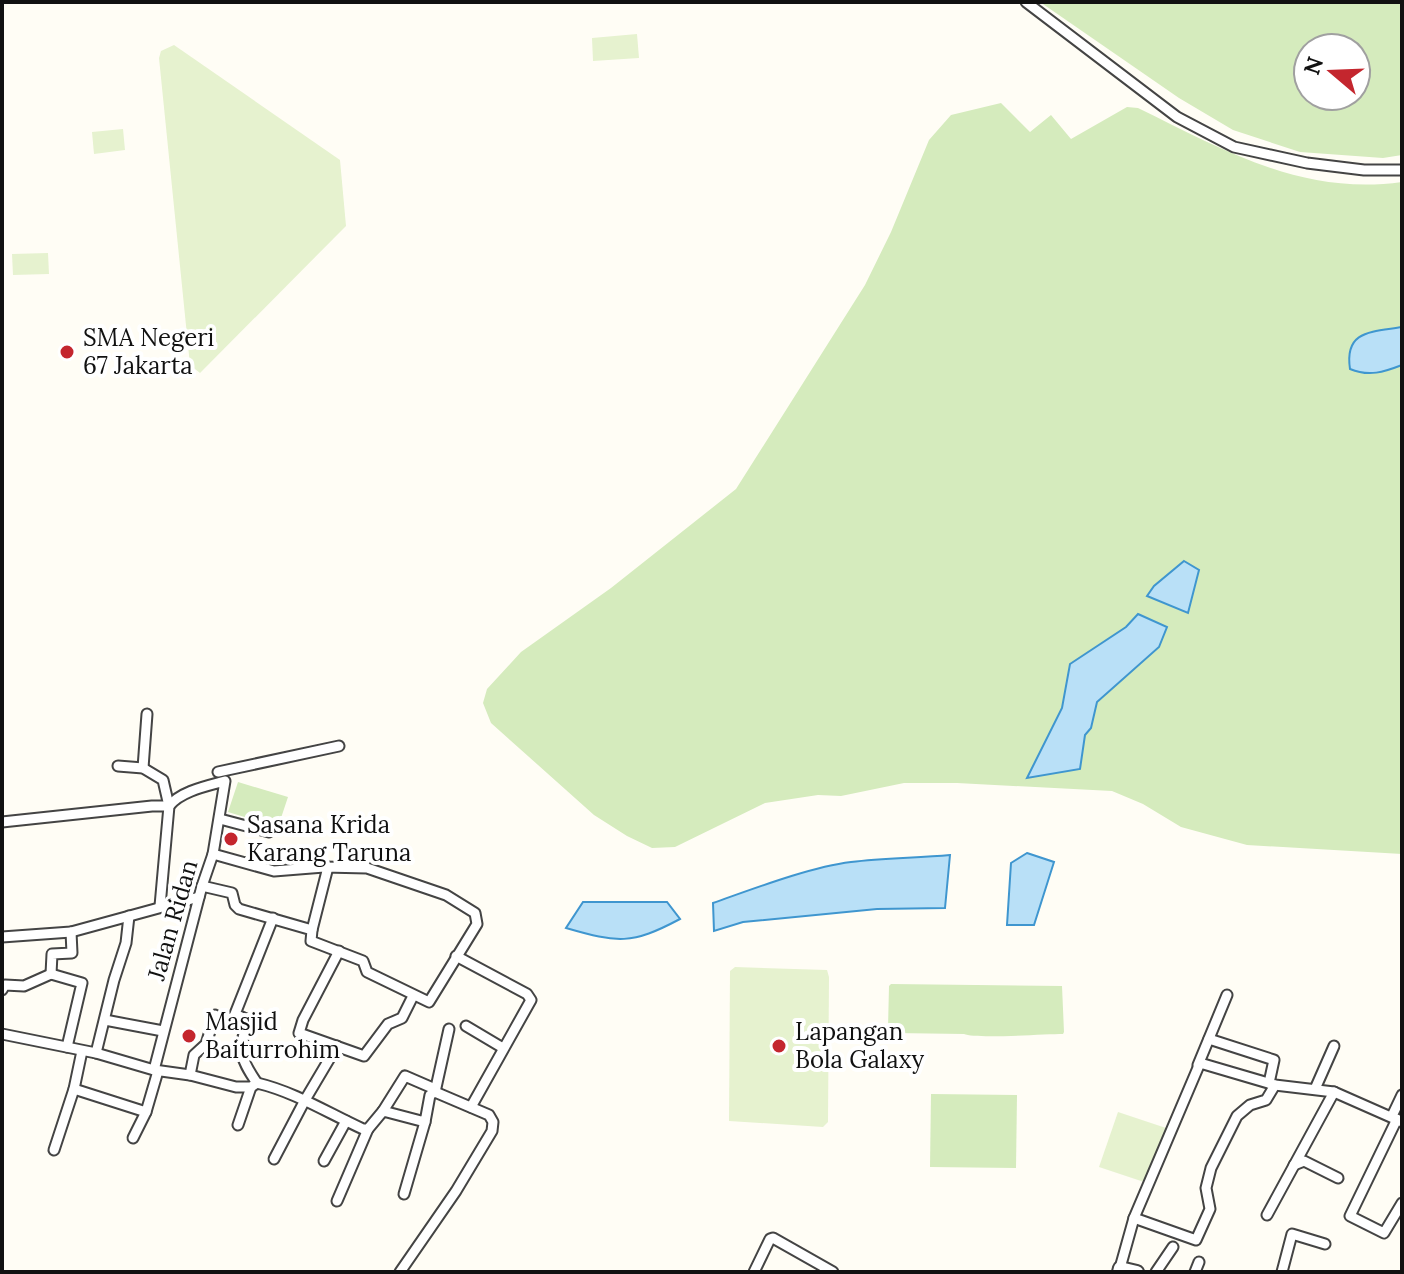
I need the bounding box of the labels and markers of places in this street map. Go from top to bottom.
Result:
place label: SMA Negeri 67 Jakarta [83,322,214,381]
marker: SMA Negeri 67 Jakarta [58,343,76,361]
place label: Sasana Krida Karang Taruna [247,809,411,868]
marker: Sasana Krida Karang Taruna [222,830,240,848]
place label: Masjid Baiturrohim [205,1006,340,1065]
place label: Lapangan Bola Galaxy [795,1016,924,1075]
marker: Masjid Baiturrohim [180,1027,198,1045]
marker: Lapangan Bola Galaxy [770,1037,788,1055]

